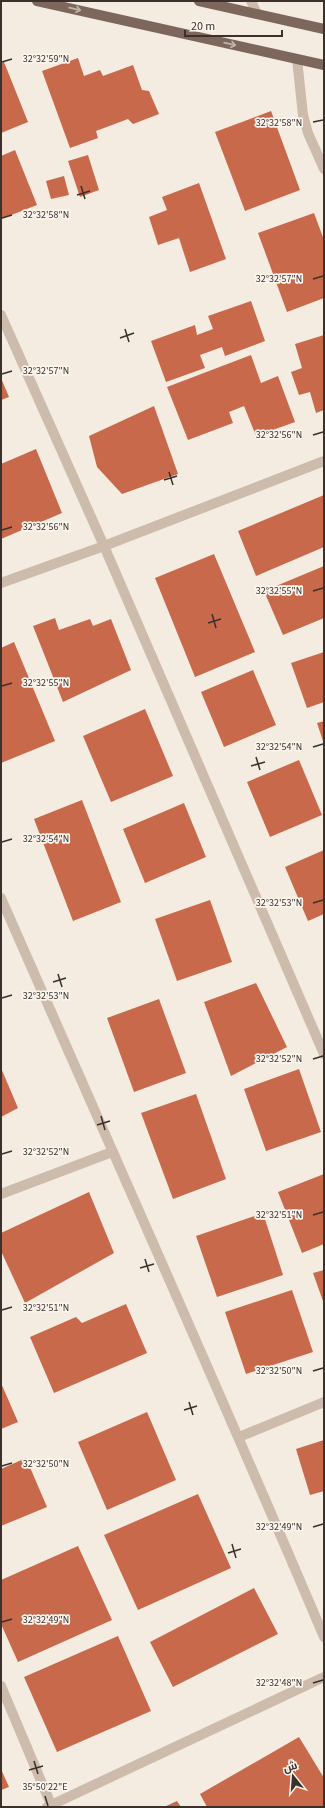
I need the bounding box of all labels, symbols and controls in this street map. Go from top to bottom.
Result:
one-way arrow [69,6,82,14]
scale bar [185,12,282,38]
text: 20 m [191,18,215,35]
one-way arrow [223,40,236,48]
text: 32°32'59"N [23,52,69,66]
text: 32°32'58"N [256,116,302,130]
text: 32°32'58"N [23,208,69,222]
text: 32°32'57"N [256,272,302,286]
text: 32°32'57"N [23,364,69,378]
text: 32°32'56"N [256,428,302,442]
text: 32°32'56"N [23,520,69,534]
text: 32°32'55"N [256,584,302,598]
text: 32°32'55"N [23,676,69,690]
text: 32°32'54"N [256,740,302,754]
text: 32°32'54"N [23,832,69,846]
text: 32°32'53"N [256,896,302,910]
text: 32°32'53"N [23,989,69,1003]
text: 32°32'52"N [256,1052,302,1066]
text: 32°32'52"N [23,1145,69,1159]
text: 32°32'51"N [256,1208,302,1222]
text: 32°32'51"N [23,1301,69,1315]
text: 32°32'50"N [256,1364,302,1378]
text: 32°32'50"N [23,1457,69,1471]
text: 32°32'49"N [256,1520,302,1534]
text: 32°32'49"N [23,1613,69,1627]
text: 32°32'48"N [256,1676,302,1690]
north arrow [273,1756,313,1796]
text: ش [281,1758,299,1776]
text: 35°50'22"E [22,1780,68,1794]

